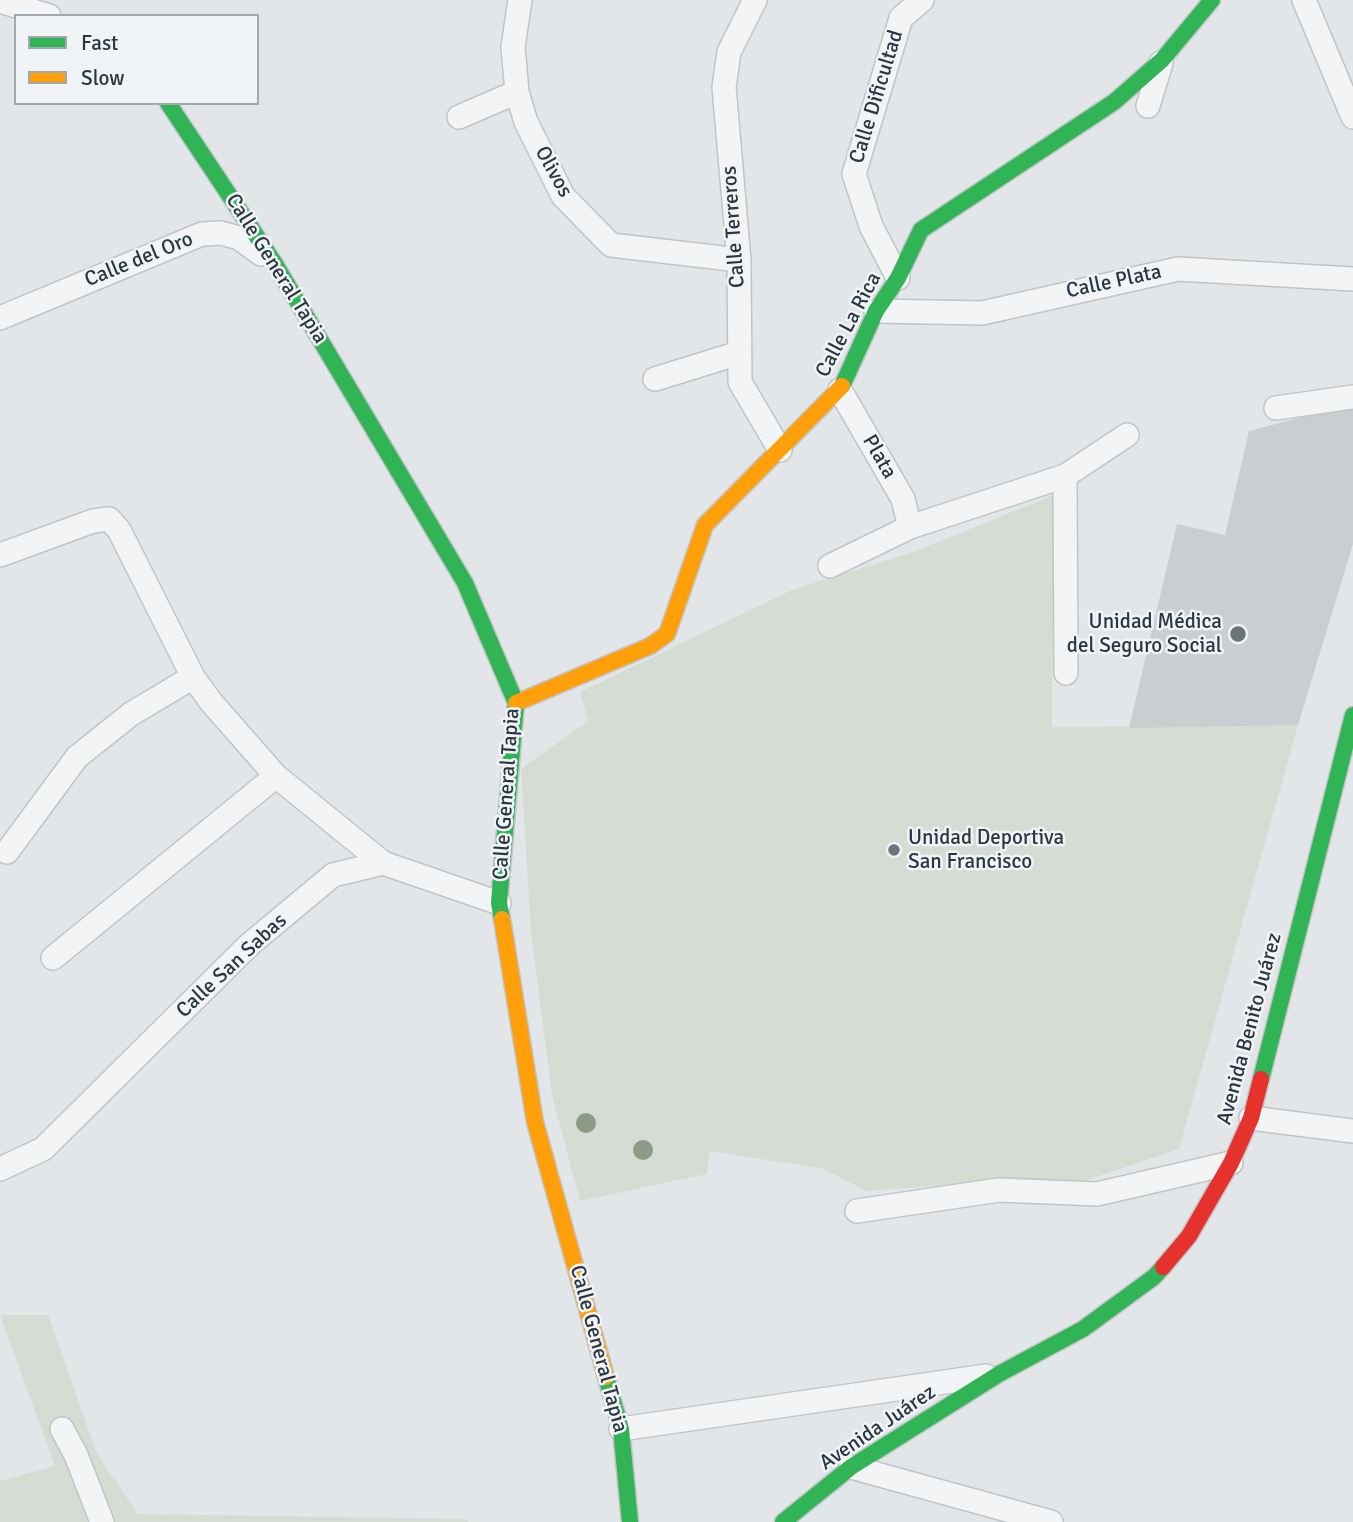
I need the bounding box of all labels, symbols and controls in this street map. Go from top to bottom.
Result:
legend [14,14,259,105]
street label: Calle Dificultad [845,27,909,167]
text: Fast [81,30,118,56]
text: Slow [81,65,125,91]
street label: Olivos [529,142,577,202]
street label: Calle Terreros [717,165,751,289]
street label: Calle General Tapia [220,189,332,349]
street label: Calle del Oro [81,227,197,293]
street label: Calle Plata [1064,260,1164,304]
street label: Calle La Rica [811,268,887,382]
street label: Plata [856,431,902,483]
place label: Unidad Médica del Seguro Social [1067,609,1222,659]
marker: Unidad Médica del Seguro Social [1228,624,1248,644]
street label: Calle General Tapia [488,707,526,881]
place label: Unidad Deportiva San Francisco [908,825,1064,875]
marker: Unidad Deportiva San Francisco [886,842,902,858]
street label: Calle San Sabas [172,908,292,1024]
street label: Avenida Benito Juárez [1212,930,1288,1128]
street label: Calle General Tapia [564,1263,632,1435]
street label: Avenida Juárez [815,1380,941,1476]

